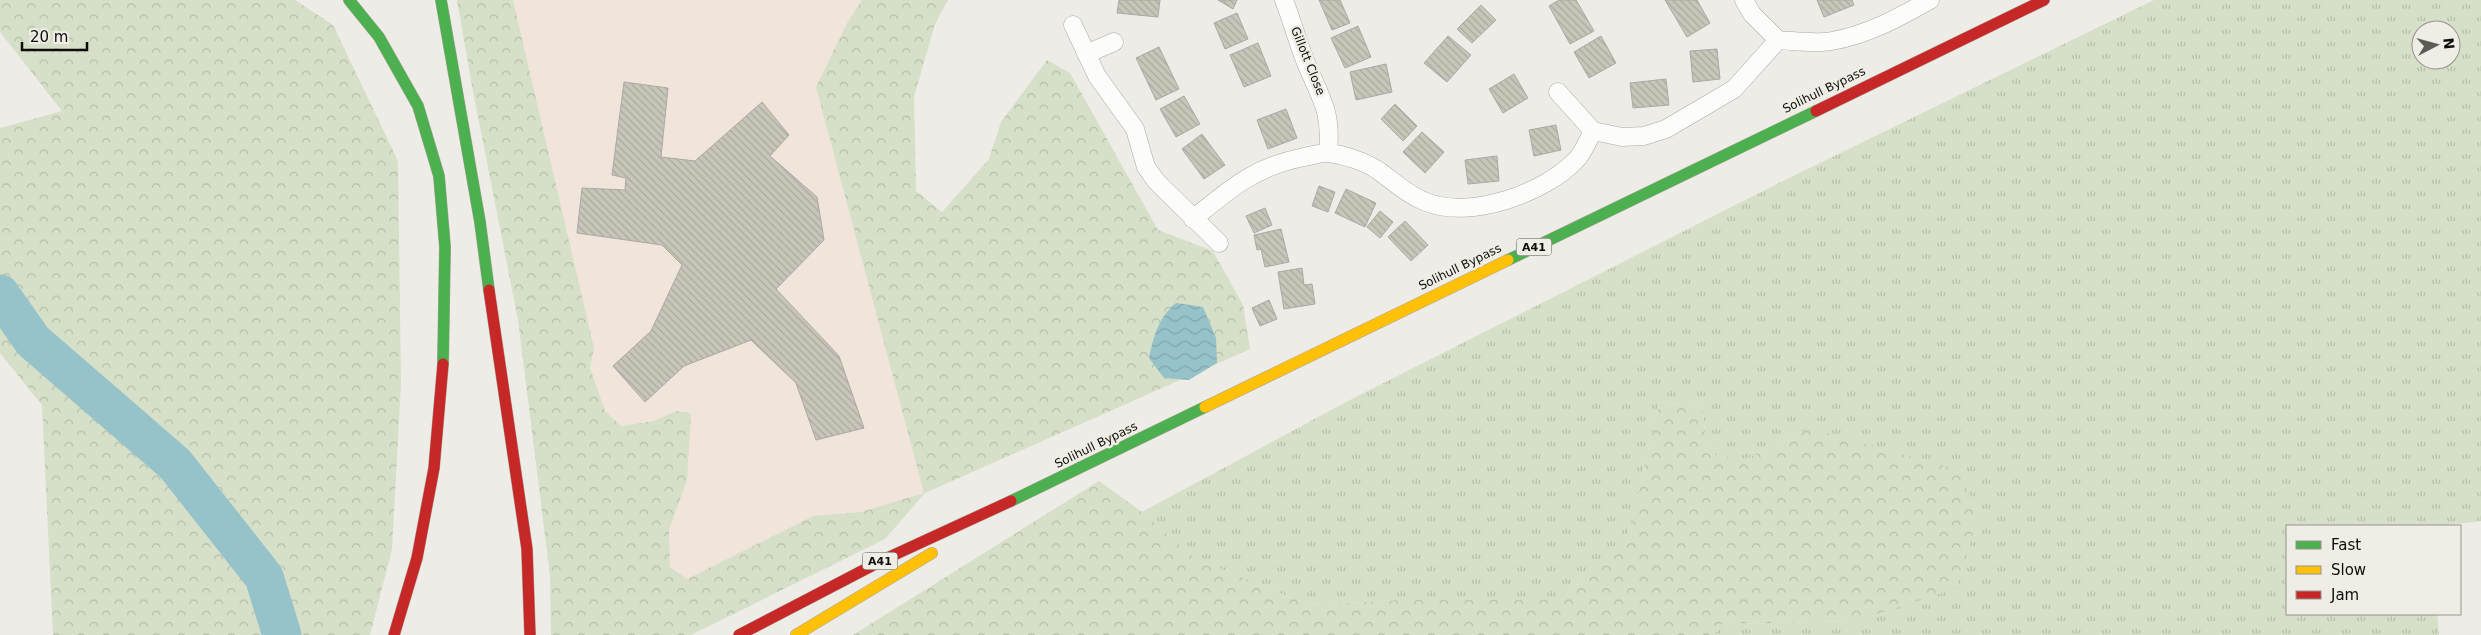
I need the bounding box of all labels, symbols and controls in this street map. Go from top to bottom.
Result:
scale bar [22,20,88,52]
north arrow [2411,20,2461,70]
street label: Gillott Close [1288,25,1328,97]
text: 20 m [30,28,68,46]
text: N [2440,37,2457,50]
street label: Solihull Bypass [1780,64,1868,116]
road number: A41 [1516,238,1552,256]
street label: Solihull Bypass [1416,241,1504,293]
street label: Solihull Bypass [1052,419,1140,471]
legend [2286,525,2461,615]
text: Fast [2331,536,2361,554]
road number: A41 [862,552,898,570]
text: Slow [2331,561,2366,579]
text: Jam [2330,586,2359,604]

